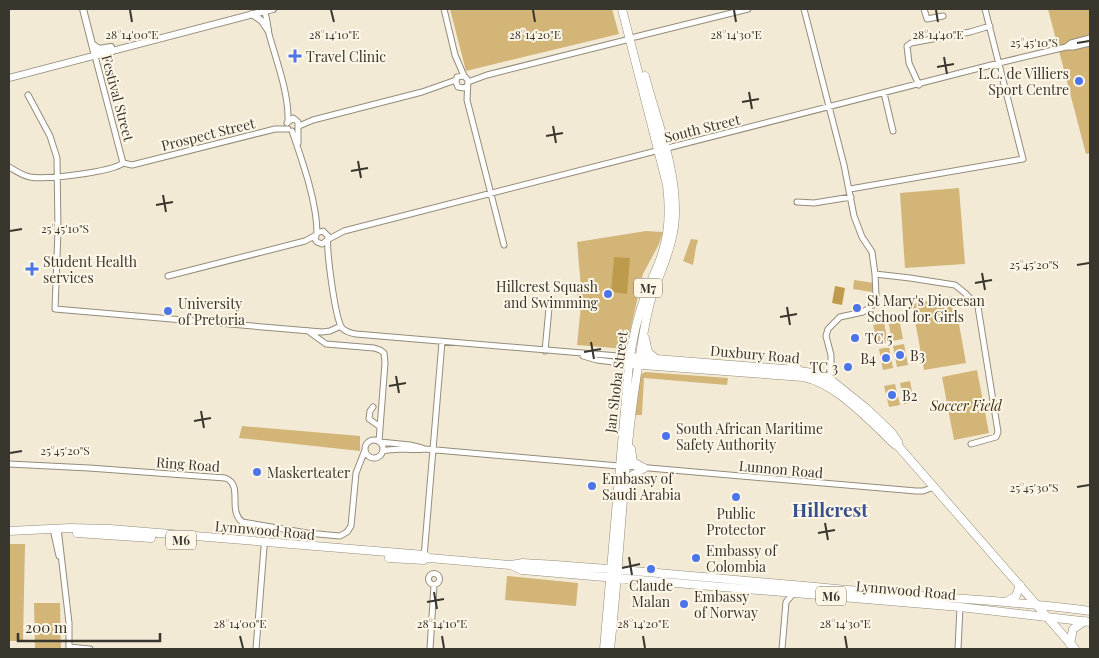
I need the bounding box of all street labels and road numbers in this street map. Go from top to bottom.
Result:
street label: Festival Street [97,53,139,144]
street label: South Street [662,109,743,147]
street label: Prospect Street [159,113,258,155]
road number: M7 [634,278,662,298]
street label: Jan Shoba Street [600,329,632,435]
street label: Duxbury Road [709,341,801,367]
street label: Ring Road [155,452,221,476]
street label: Lunnon Road [738,456,824,482]
street label: Lynnwood Road [214,516,316,544]
road number: M6 [166,530,196,550]
street label: Lynnwood Road [855,576,957,604]
road number: M6 [816,586,846,606]

